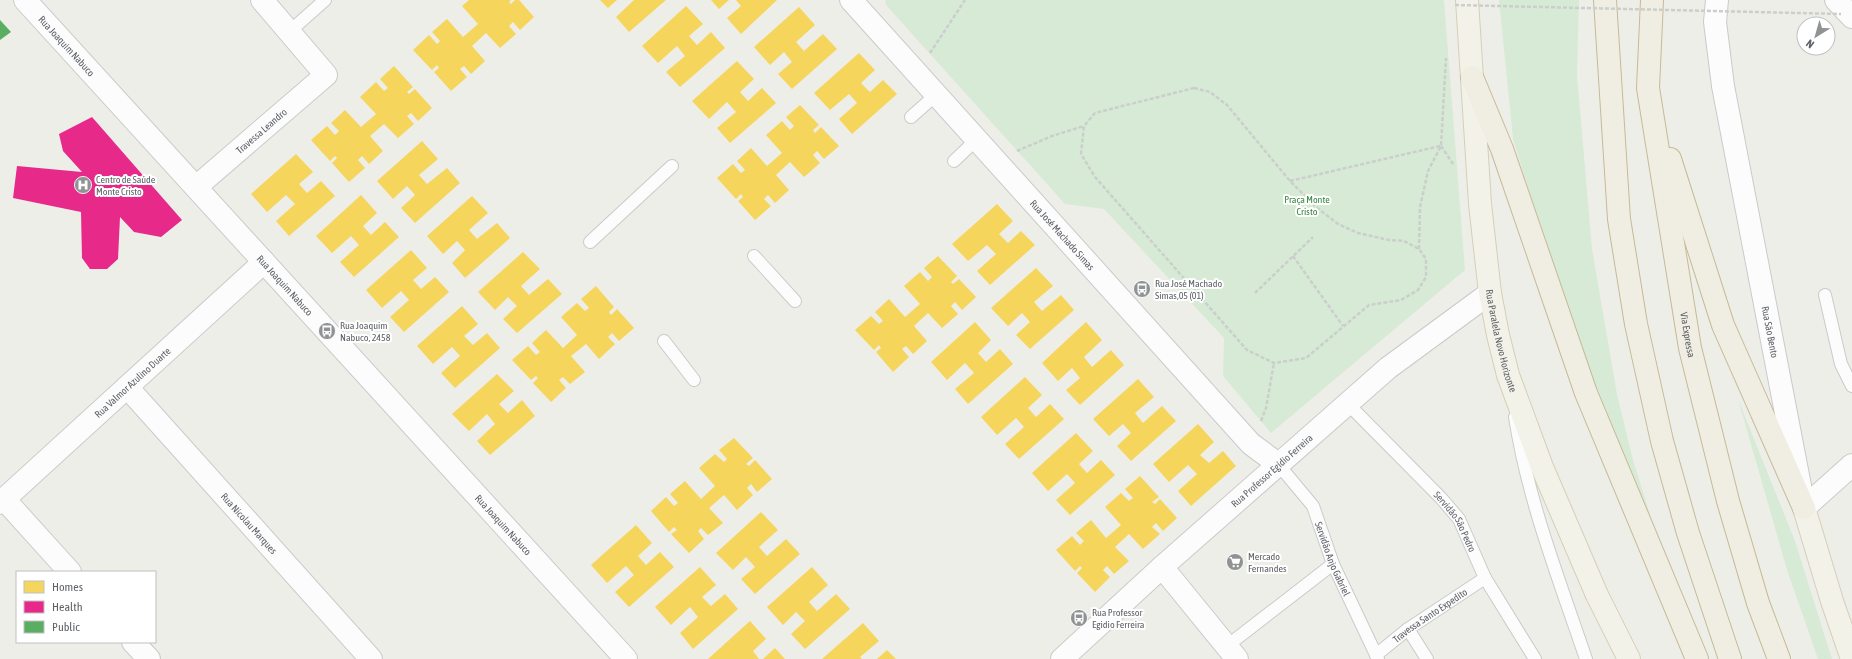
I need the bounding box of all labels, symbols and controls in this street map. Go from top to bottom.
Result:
street label: Rua Joaquim Nabuco [36,14,97,79]
north arrow [1796,16,1836,56]
text: N [1804,37,1816,51]
street label: Travessa Leandro [234,106,289,156]
place label: Centro de Saúde Monte Cristo [96,174,156,197]
hospital icon: Centro de Saúde Monte Cristo [73,175,93,195]
park label: Praça Monte Cristo [1284,194,1330,217]
street label: Rua José Machado Simas [1028,198,1097,273]
street label: Rua Joaquim Nabuco [255,253,315,318]
place label: Rua José Machado Simas,05 (01) [1155,278,1222,301]
bus stop icon: Rua José Machado Simas,05 (01) [1132,279,1152,299]
street label: Rua Paralela Novo Horizonte [1484,289,1519,394]
street label: Rua São Bento [1760,305,1780,359]
street label: Via Expressa [1678,311,1697,359]
place label: Rua Joaquim Nabuco, 2458 [340,320,391,343]
bus stop icon: Rua Joaquim Nabuco, 2458 [317,321,337,341]
street label: Rua Valmor Azulino Duarte [92,345,173,420]
street label: Rua Professor Egídio Ferreira [1229,432,1315,509]
street label: Servidão São Pedro [1432,489,1478,554]
street label: Rua Nicolau Marques [219,491,279,557]
street label: Rua Joaquim Nabuco [473,493,533,557]
street label: Servidão Anjo Gabriel [1313,520,1352,598]
place label: Mercado Fernandes [1248,551,1287,574]
supermarket icon: Mercado Fernandes [1225,552,1245,572]
legend [16,571,156,643]
text: Homes [52,580,83,594]
street label: Travessa Santo Expedito [1391,586,1470,645]
text: Health [52,600,82,614]
place label: Rua Professor Egidio Ferreira [1092,607,1145,630]
bus stop icon: Rua Professor Egidio Ferreira [1069,608,1089,628]
text: Public [52,620,80,634]

